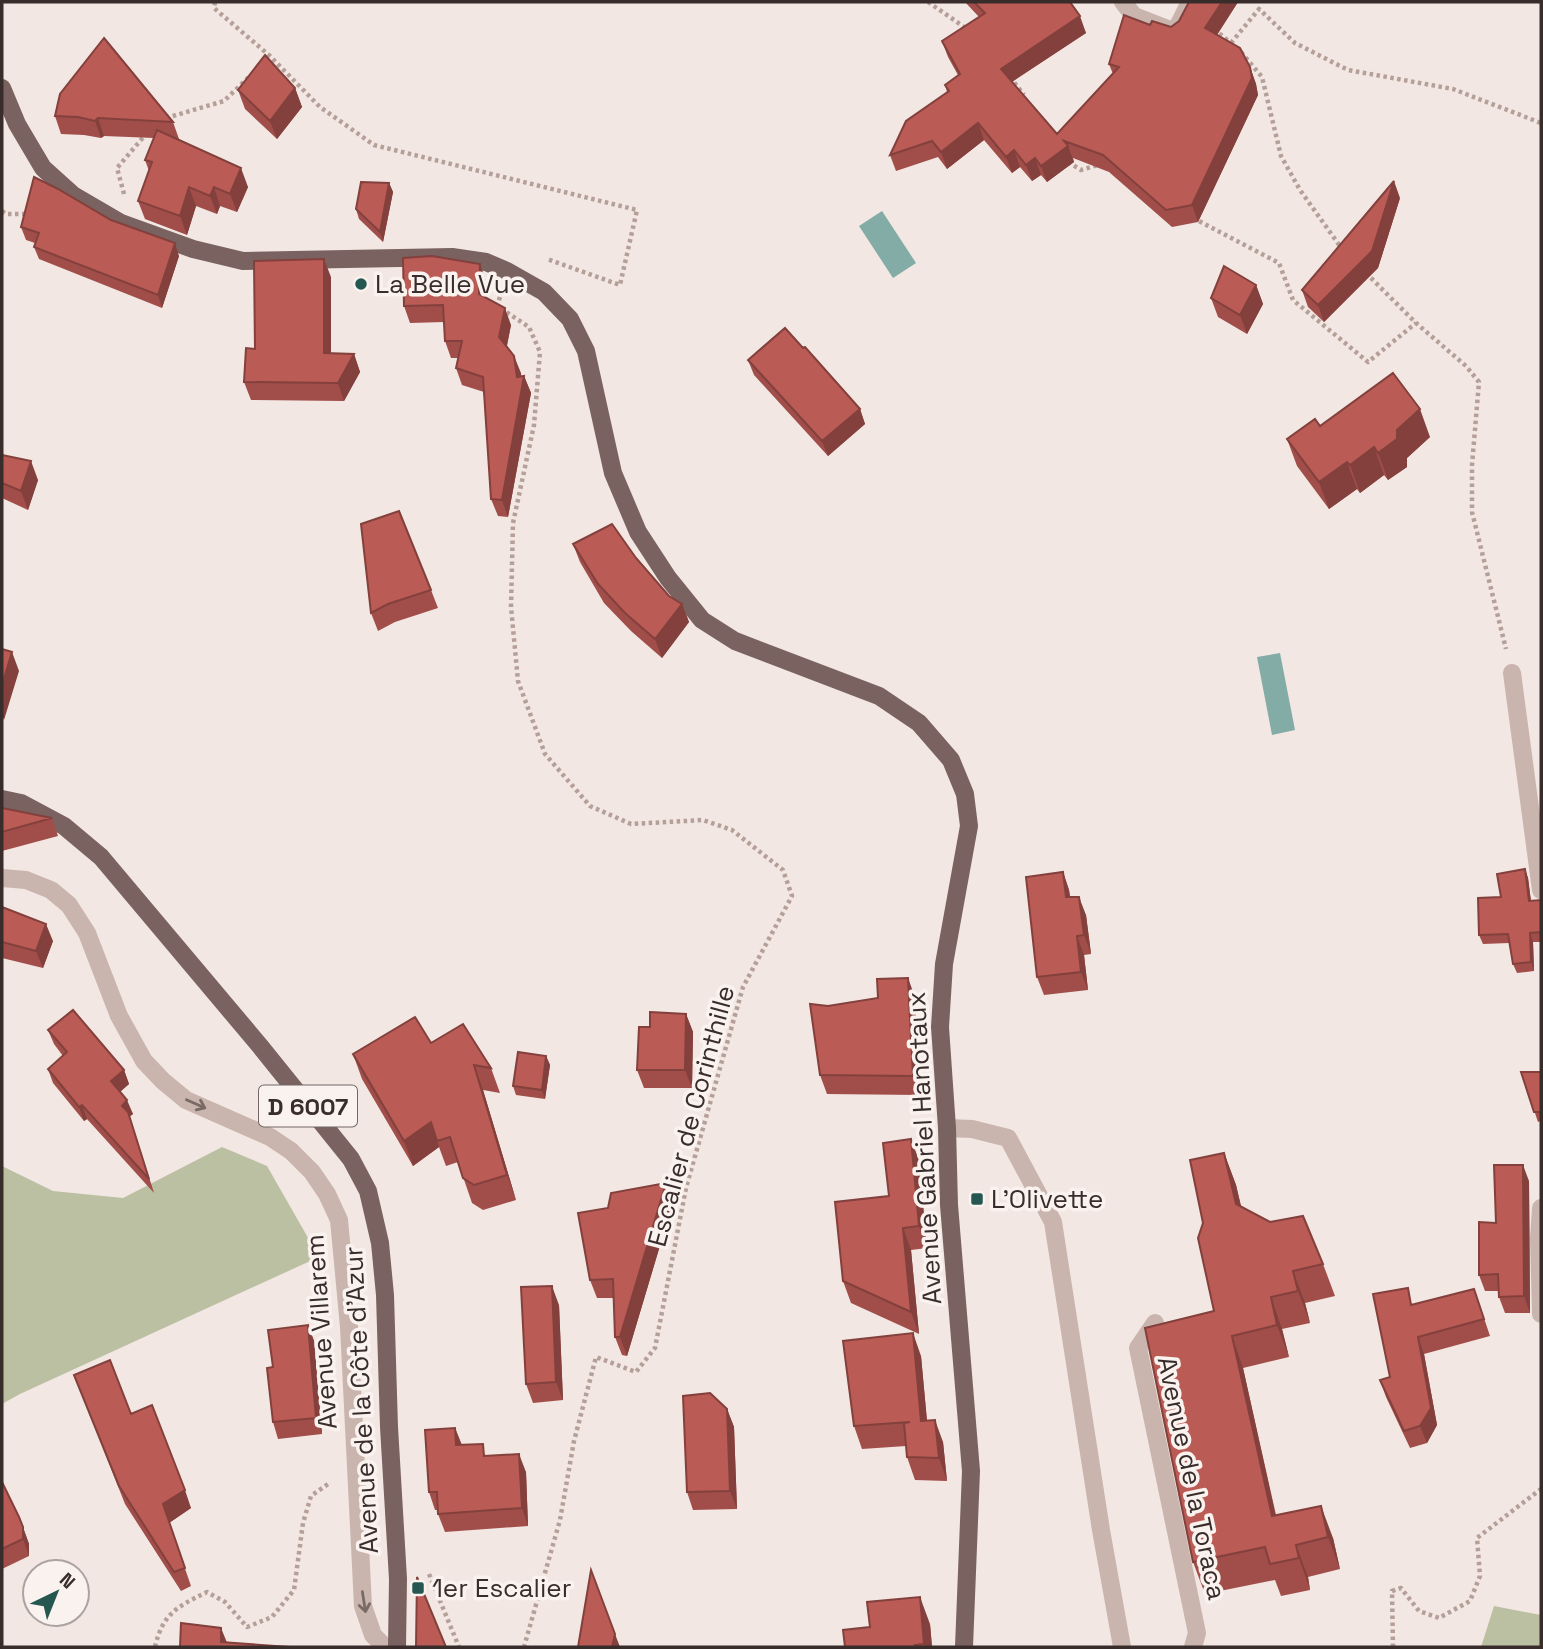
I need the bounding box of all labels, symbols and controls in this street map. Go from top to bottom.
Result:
place label: La Belle Vue [375,267,525,301]
marker: La Belle Vue [353,276,369,292]
street label: Escalier de Corinthille [640,982,742,1250]
street label: Avenue Gabriel Hanotaux [899,991,949,1305]
road number: D 6007 [259,1086,357,1126]
one-way arrow [185,1098,206,1111]
place label: L'Olivette [991,1182,1104,1216]
marker: L'Olivette [969,1191,985,1207]
street label: Avenue Villarem [297,1233,345,1431]
street label: Avenue de la Côte d'Azur [336,1245,386,1555]
street label: Avenue de la Toraca [1150,1353,1234,1603]
north arrow [21,1558,91,1628]
text: N [54,1567,80,1594]
place label: 1er Escalier [432,1571,572,1605]
marker: 1er Escalier [410,1580,426,1596]
one-way arrow [358,1590,371,1613]

